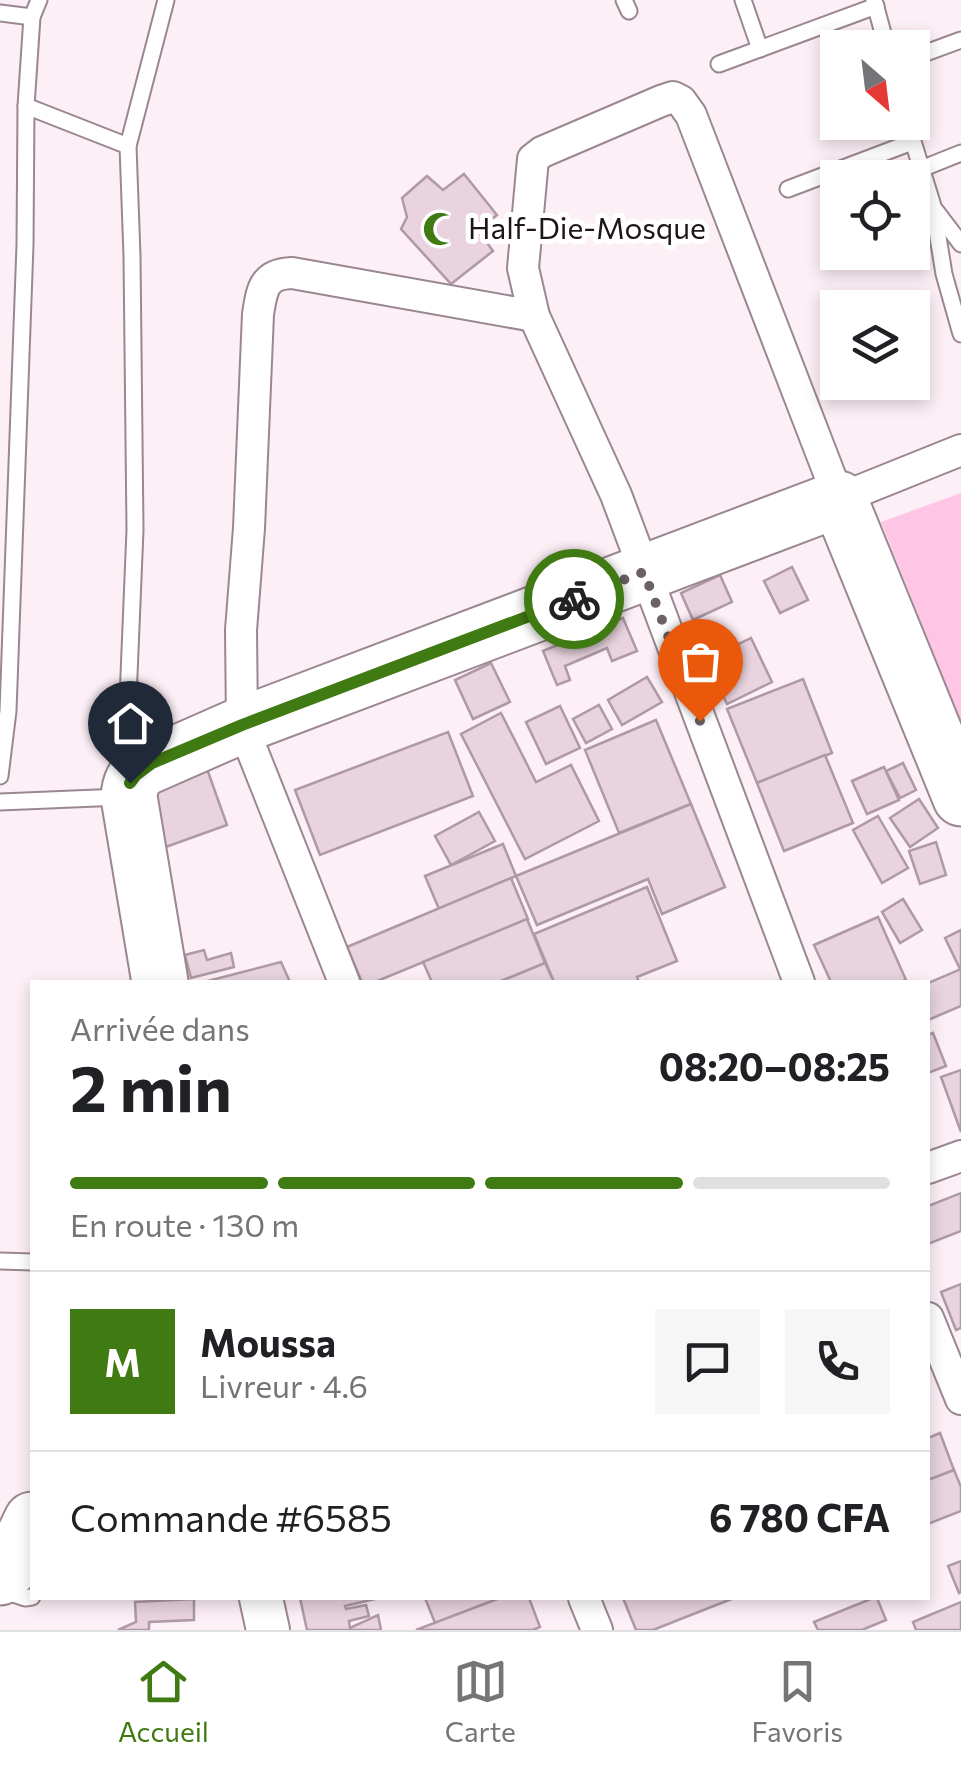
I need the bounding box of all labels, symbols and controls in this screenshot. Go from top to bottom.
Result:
north arrow [820,30,930,140]
map controls [820,30,930,400]
button: locate [820,160,930,270]
place label: Half-Die-Mosque [468,208,706,245]
mosque icon: Half-Die-Mosque [421,210,459,248]
button: layers [820,290,930,400]
courier [524,549,624,649]
icon: bike [547,572,602,627]
pin [658,619,743,722]
icon: bag [673,634,728,689]
pin [88,681,173,784]
icon: home [103,696,158,751]
text: Arrivée dans [70,1008,250,1048]
text: 08:20–08:25 [659,1042,890,1089]
text: 2 min [70,1046,232,1125]
text: En route · 130 m [70,1204,299,1244]
button: chat [655,1309,760,1414]
button: phone [785,1309,890,1414]
text: Moussa [200,1318,336,1365]
text: M [104,1338,141,1385]
text: Livreur · 4.6 [200,1365,368,1405]
text: Commande #6585 [70,1493,392,1540]
text: 6 780 CFA [709,1493,890,1540]
tab: Accueil [118,1654,209,1748]
tab: Carte [445,1654,516,1748]
tab: Favoris [752,1654,843,1748]

